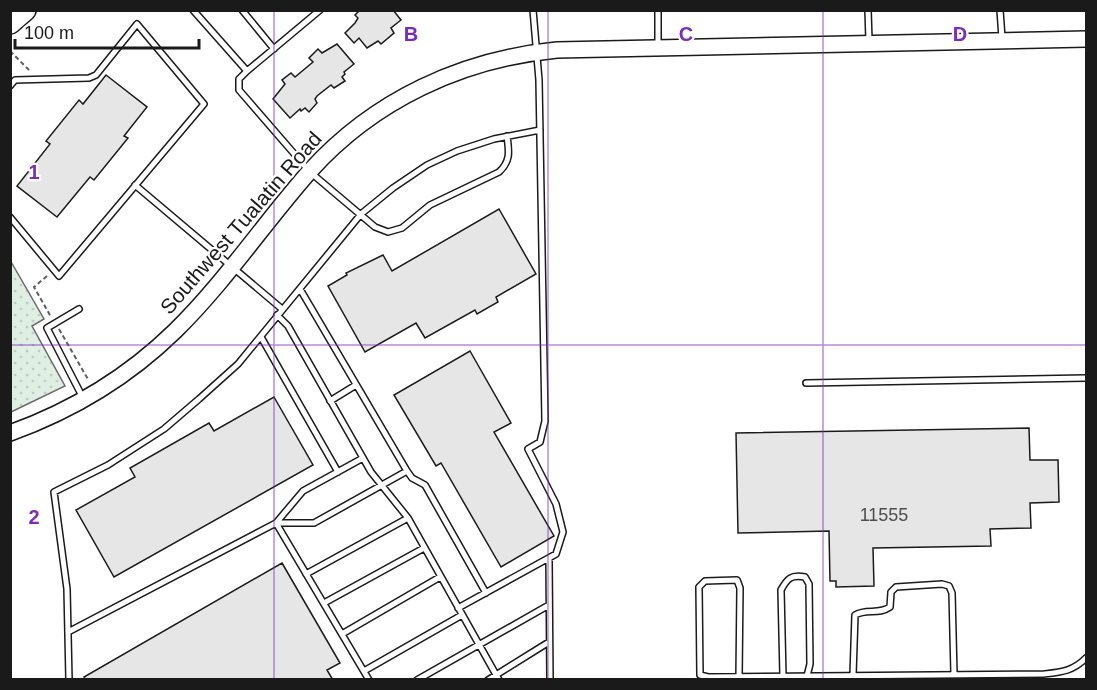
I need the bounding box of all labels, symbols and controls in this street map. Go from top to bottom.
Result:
scale bar [15,12,200,50]
text: 100 m [24,23,74,43]
text: B [404,23,418,45]
text: C [679,23,693,45]
text: D [953,23,967,45]
street label: Southwest Tualatin Road [155,127,326,318]
text: 1 [28,161,40,183]
house number: 11555 [860,505,908,525]
text: 2 [28,506,40,528]

